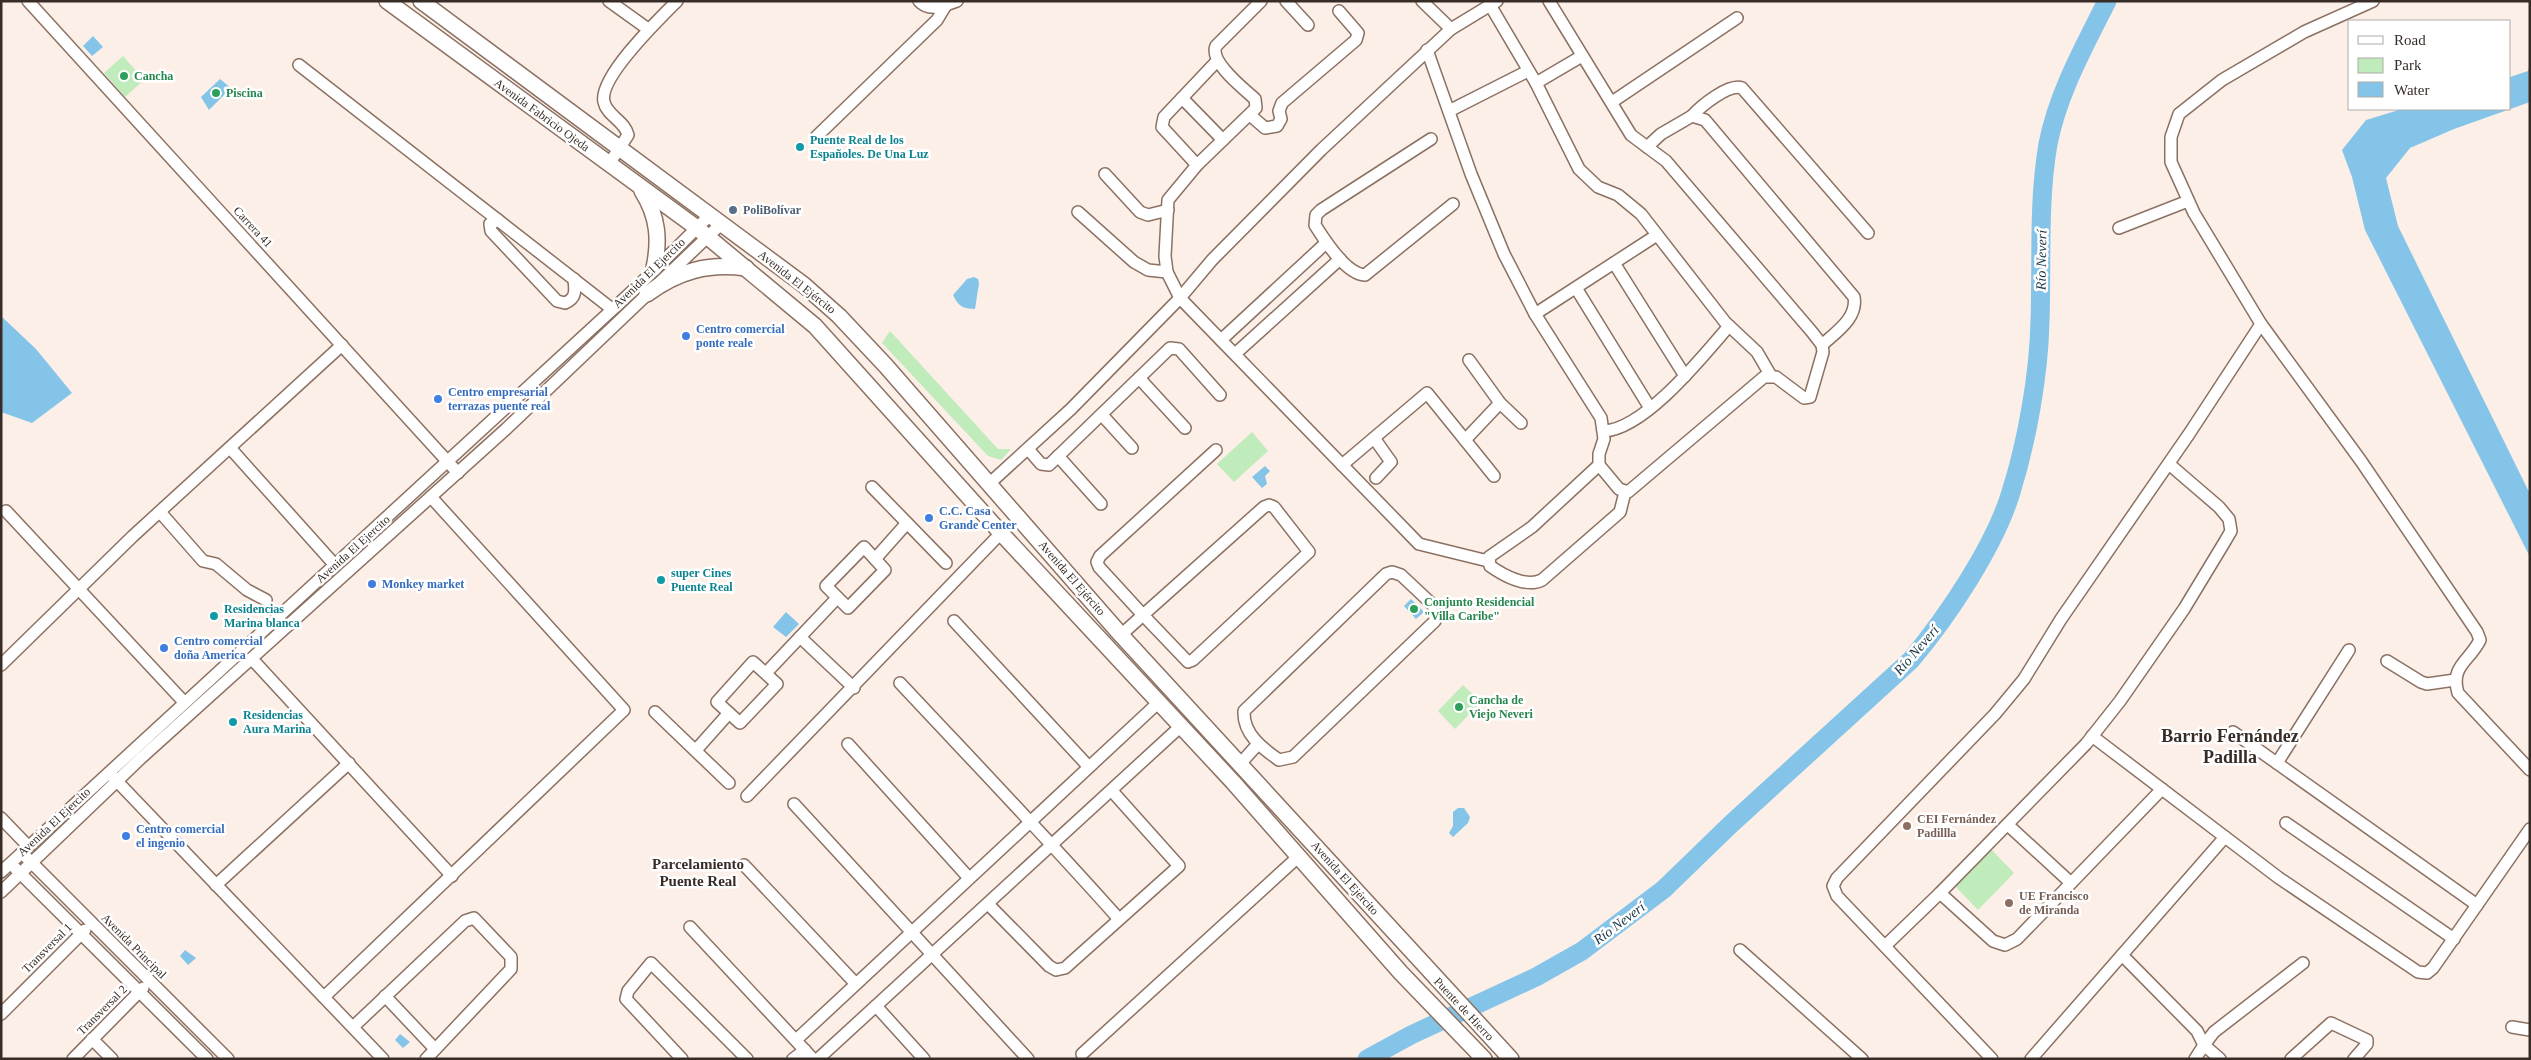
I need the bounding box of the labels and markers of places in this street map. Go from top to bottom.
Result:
place label: Cancha [134,69,173,83]
marker: Cancha [118,70,130,82]
place label: Piscina [226,86,263,100]
marker: Piscina [210,87,222,99]
place label: Puente Real de los Españoles. De Una Luz [810,133,929,161]
marker: Puente Real de los Españoles. De Una Luz [794,141,806,153]
place label: PoliBolívar [743,203,802,217]
marker: PoliBolívar [727,204,739,216]
place label: Centro comercial ponte reale [696,322,785,350]
marker: Centro comercial ponte reale [680,330,692,342]
place label: Centro empresarial terrazas puente real [448,385,551,413]
marker: Centro empresarial terrazas puente real [432,393,444,405]
place label: C.C. Casa Grande Center [939,504,1017,532]
marker: C.C. Casa Grande Center [923,512,935,524]
place label: super Cines Puente Real [671,566,733,594]
marker: super Cines Puente Real [655,574,667,586]
place label: Monkey market [382,577,464,591]
marker: Monkey market [366,578,378,590]
place label: Conjunto Residencial "Villa Caribe" [1424,595,1535,623]
place label: Residencias Marina blanca [224,602,300,630]
marker: Conjunto Residencial "Villa Caribe" [1408,603,1420,615]
marker: Residencias Marina blanca [208,610,220,622]
place label: Centro comercial doña America [174,634,263,662]
marker: Centro comercial doña America [158,642,170,654]
place label: Cancha de Viejo Neveri [1469,693,1534,721]
marker: Cancha de Viejo Neveri [1453,701,1465,713]
place label: Residencias Aura Marina [243,708,311,736]
marker: Residencias Aura Marina [227,716,239,728]
place label: CEI Fernández Padillla [1917,812,1997,840]
marker: CEI Fernández Padillla [1901,820,1913,832]
place label: Centro comercial el ingenio [136,822,225,850]
marker: Centro comercial el ingenio [120,830,132,842]
place label: UE Francisco de Miranda [2019,889,2089,917]
marker: UE Francisco de Miranda [2003,897,2015,909]

